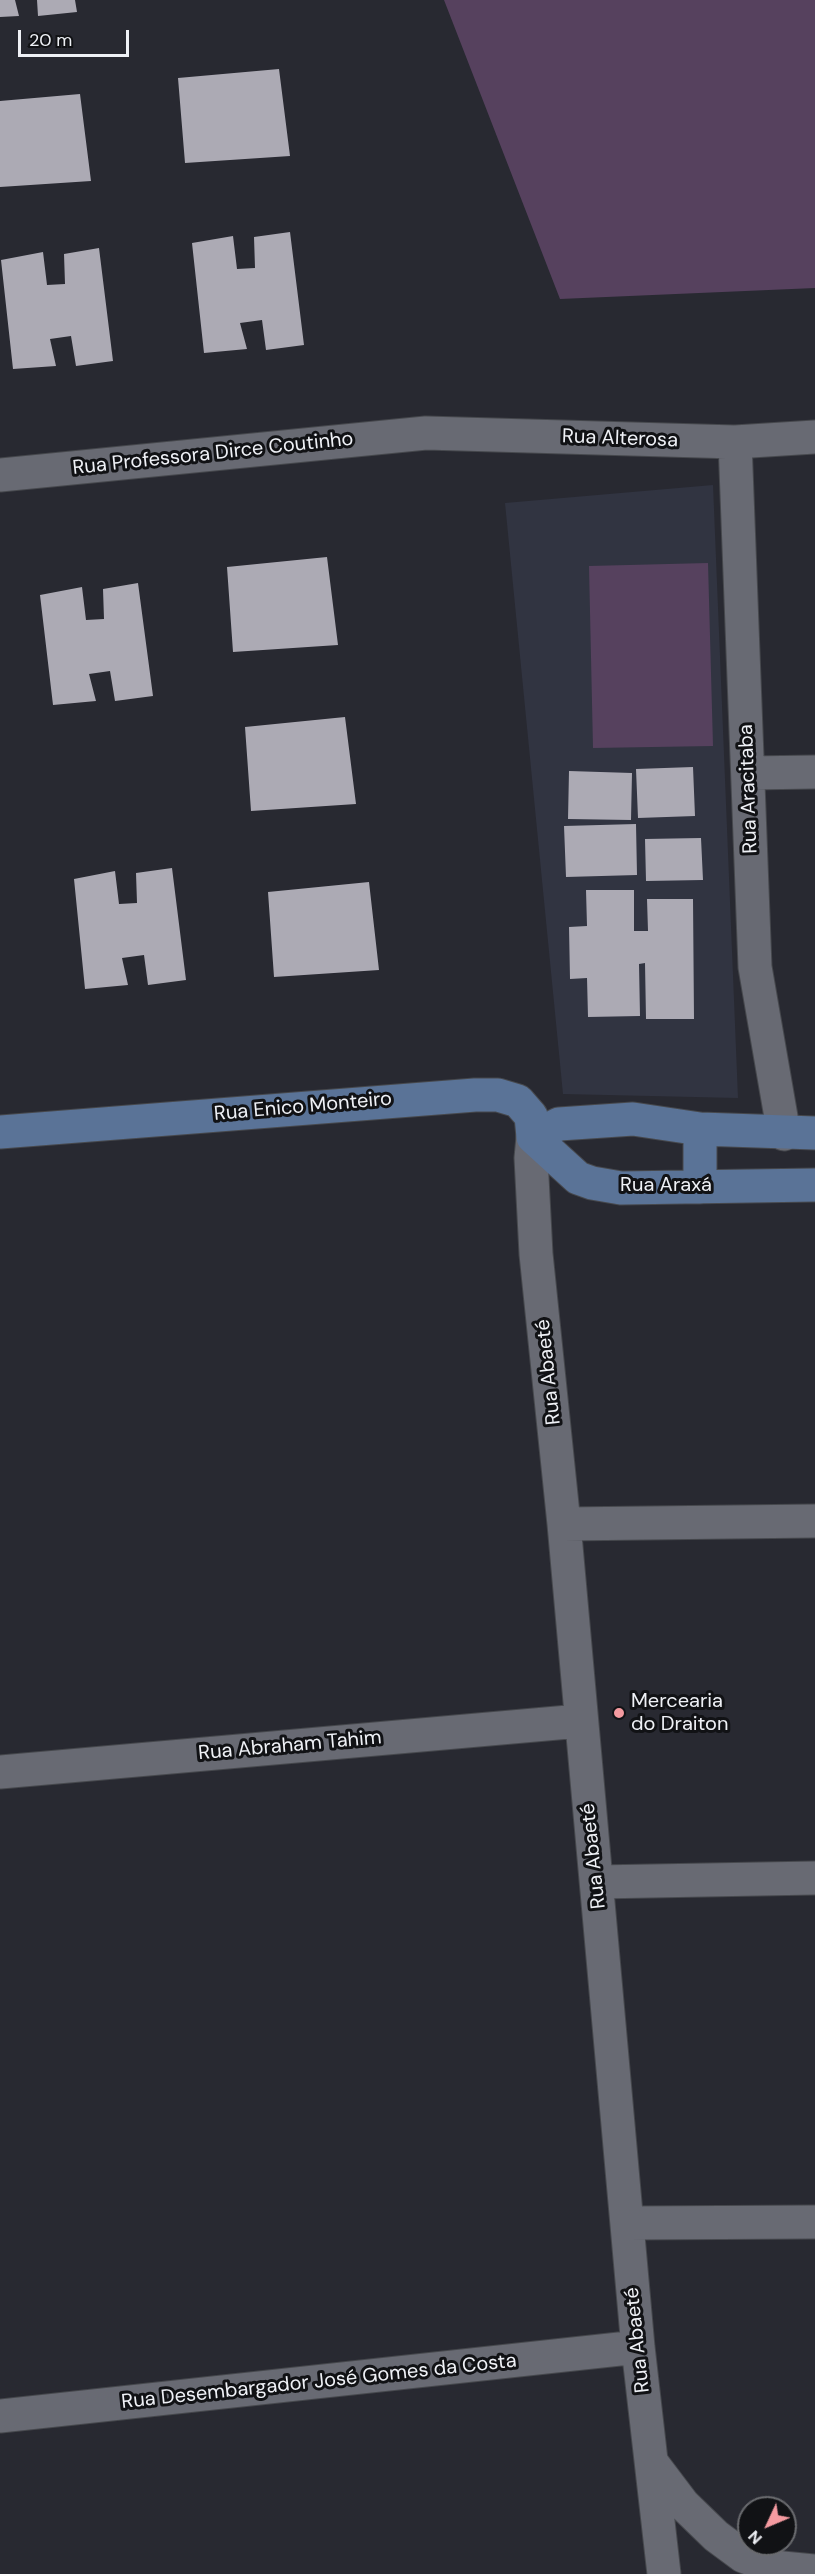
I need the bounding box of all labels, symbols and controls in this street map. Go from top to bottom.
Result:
scale bar [21,18,132,56]
text: 20 m [29,28,72,52]
street label: Rua Alterosa [562,425,678,453]
street label: Rua Professora Dirce Coutinho [71,427,355,481]
street label: Rua Aracitaba [735,724,763,854]
street label: Rua Enico Monteiro [213,1087,393,1127]
street label: Rua Araxá [620,1174,712,1198]
street label: Rua Abaeté [532,1318,566,1426]
place label: Mercearia do Draiton [631,1690,728,1737]
marker: Mercearia do Draiton [612,1706,626,1720]
street label: Rua Abraham Tahim [197,1726,383,1766]
street label: Rua Abaeté [577,1802,611,1910]
street label: Rua Abaeté [621,2286,655,2394]
street label: Rua Desembargador José Gomes da Costa [120,2349,518,2415]
north arrow [737,2496,797,2556]
text: N [744,2526,767,2549]

